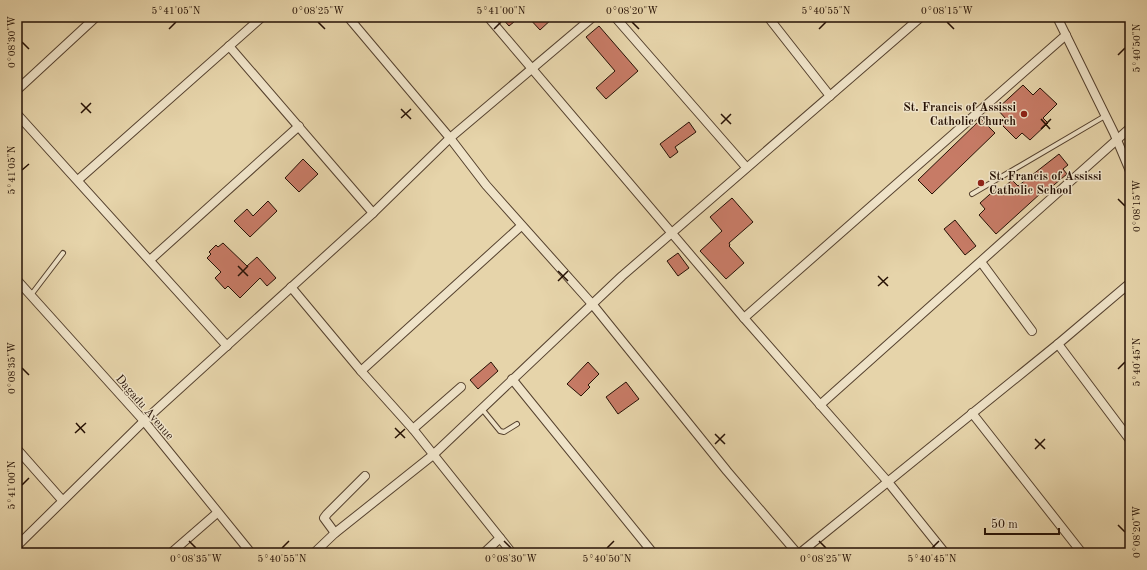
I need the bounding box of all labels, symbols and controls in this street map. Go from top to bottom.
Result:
text: 5°41'05"N [152,6,201,16]
text: 0°08'25"W [292,6,344,16]
text: 5°41'00"N [477,6,526,16]
text: 0°08'20"W [606,6,658,16]
text: 5°40'55"N [802,6,851,16]
text: 0°08'15"W [921,6,973,16]
text: 0°08'30"W [7,16,17,68]
text: 5°40'50"N [1132,23,1142,72]
place label: St. Francis of Assissi Catholic Church [903,102,1016,128]
marker: St. Francis of Assissi Catholic Church [1019,109,1029,119]
text: 5°41'05"N [7,145,17,194]
place label: St. Francis of Assissi Catholic School [989,171,1102,197]
marker: St. Francis of Assissi Catholic School [976,178,986,188]
text: 0°08'15"W [1132,180,1142,232]
text: 5°40'45"N [1132,337,1142,386]
text: 0°08'35"W [7,342,17,394]
street label: Dagadu Avenue [113,373,176,443]
text: 5°41'00"N [7,460,17,509]
text: 0°08'20"W [1132,506,1142,558]
scale bar [985,510,1059,536]
text: 50 m [991,518,1018,531]
text: 0°08'35"W [170,554,222,564]
text: 5°40'55"N [258,554,307,564]
text: 0°08'30"W [485,554,537,564]
text: 5°40'50"N [583,554,632,564]
text: 0°08'25"W [800,554,852,564]
text: 5°40'45"N [908,554,957,564]

